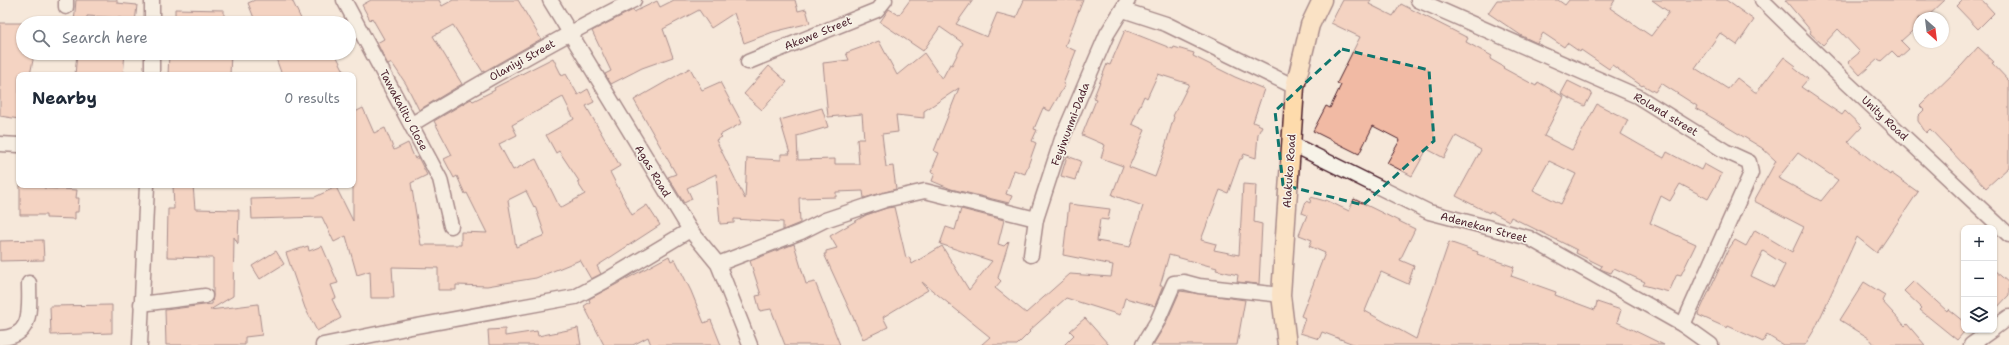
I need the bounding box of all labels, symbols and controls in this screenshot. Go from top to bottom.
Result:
north arrow [1913,12,1949,48]
street label: Akewe Street [782,13,854,54]
search box [16,16,356,60]
icon: search [30,27,52,49]
text: Search here [62,28,148,48]
street label: Olaniyi Street [487,36,558,85]
street label: Tawakalitu Close [376,67,431,153]
street label: Feyiwunmi-Dada [1048,80,1093,168]
text: Nearby [32,87,97,109]
street label: Roland street [1631,89,1701,140]
text: 0 results [284,90,340,107]
street label: Unity Road [1858,93,1911,144]
street label: Alakuko Road [1279,134,1300,209]
street label: Agas Road [631,142,674,200]
street label: Adenekan Street [1439,209,1529,246]
map controls [1961,225,1997,333]
button: + [1961,225,1997,261]
button: − [1961,261,1997,297]
button: layers [1961,297,1997,333]

